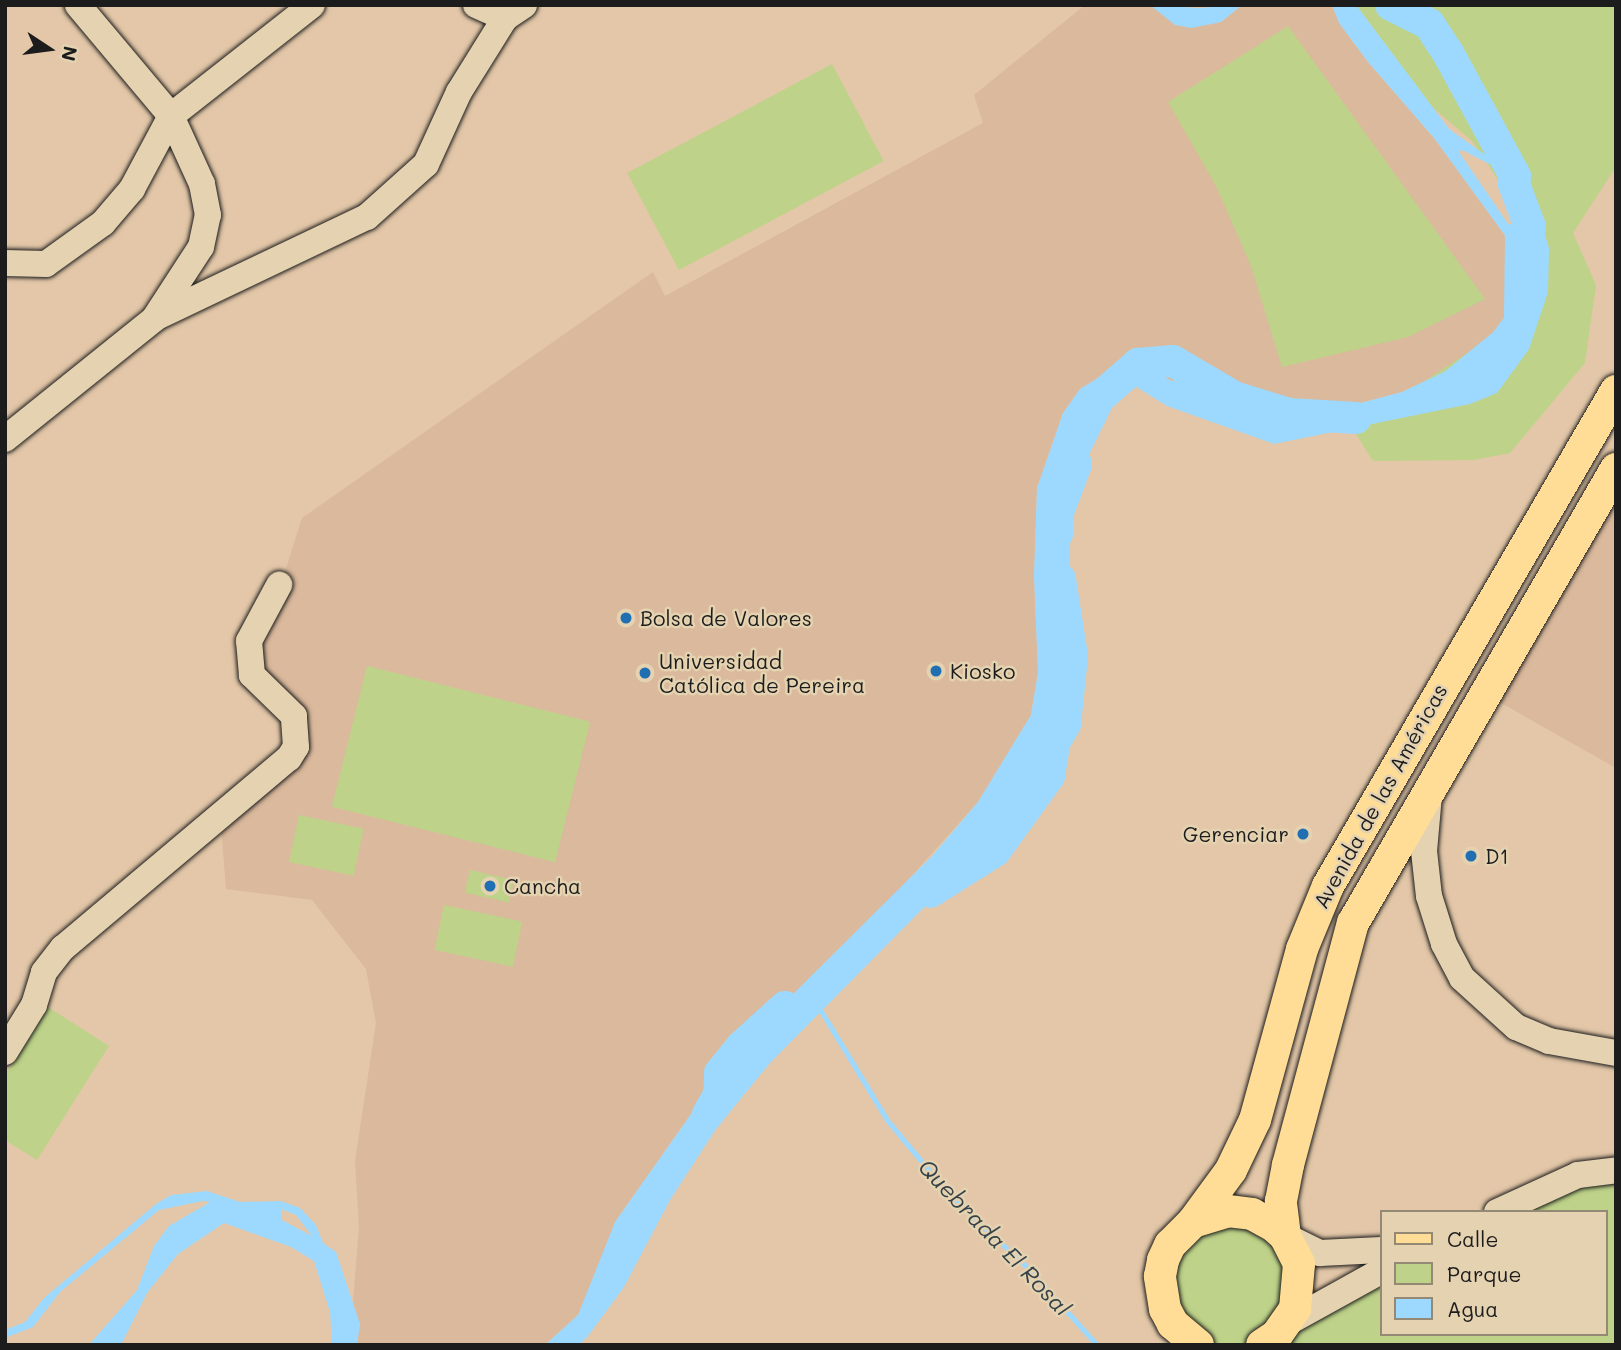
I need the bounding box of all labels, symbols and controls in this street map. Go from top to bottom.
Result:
north arrow [14,14,84,84]
text: N [56,44,84,64]
place label: Bolsa de Valores [640,605,812,631]
marker: Bolsa de Valores [618,610,634,626]
place label: Universidad Católica de Pereira [659,648,865,698]
place label: Kiosko [950,658,1015,684]
marker: Kiosko [928,663,944,679]
marker: Universidad Católica de Pereira [637,665,653,681]
street label: Avenida de las Américas [1308,679,1452,913]
place label: Gerenciar [1183,821,1289,847]
marker: Gerenciar [1295,826,1311,842]
place label: D1 [1485,843,1509,869]
marker: D1 [1463,848,1479,864]
place label: Cancha [504,873,581,899]
marker: Cancha [482,878,498,894]
water label: Quebrada El Rosal [913,1153,1077,1321]
legend [1380,1210,1607,1336]
text: Calle [1447,1225,1499,1252]
text: Parque [1447,1260,1521,1287]
text: Agua [1447,1295,1498,1322]

